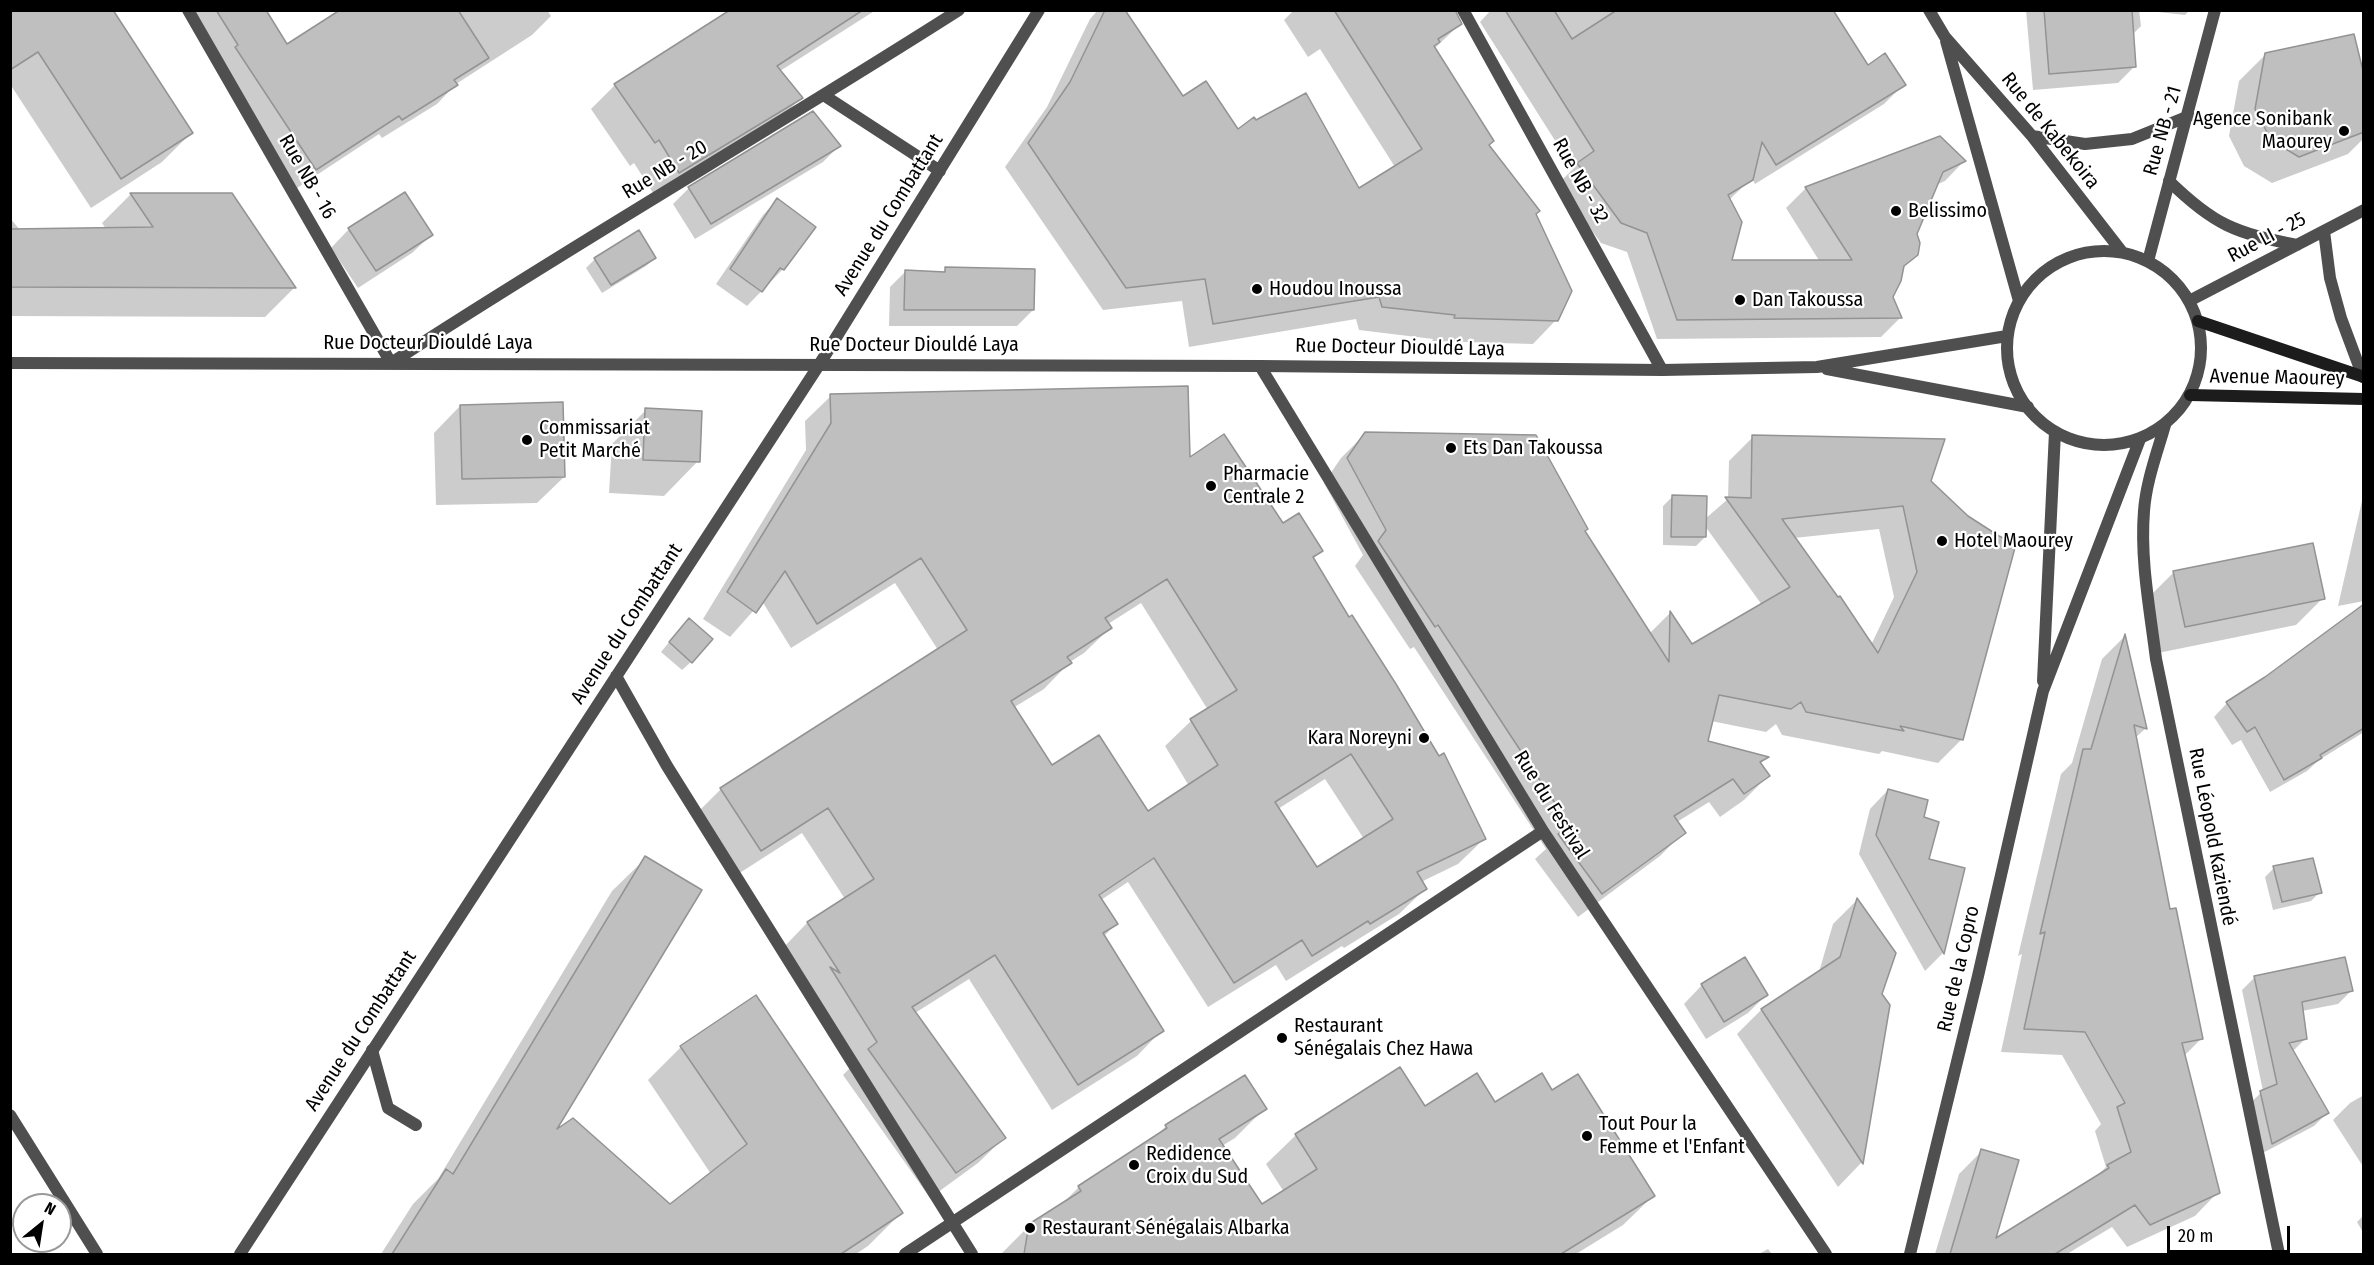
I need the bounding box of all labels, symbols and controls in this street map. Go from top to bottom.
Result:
street label: Rue de Kabekoira [1996,68,2104,194]
street label: Rue NB - 21 [2139,83,2187,179]
place label: Agence Sonibank Maourey [2193,107,2332,154]
marker: Agence Sonibank Maourey [2337,124,2351,138]
street label: Avenue du Combattant [829,130,949,300]
street label: Rue NB - 16 [273,131,341,223]
street label: Rue NB - 32 [1547,134,1613,228]
street label: Rue NB - 20 [618,135,712,205]
place label: Belissimo [1908,199,1987,223]
marker: Belissimo [1889,204,1903,218]
street label: Rue LI - 25 [2224,207,2310,269]
place label: Houdou Inoussa [1269,277,1402,301]
marker: Houdou Inoussa [1250,282,1264,296]
place label: Dan Takoussa [1752,288,1863,312]
marker: Dan Takoussa [1733,293,1747,307]
street label: Rue Docteur Diouldé Laya [323,331,533,355]
street label: Rue Docteur Diouldé Laya [809,333,1019,357]
street label: Rue Docteur Diouldé Laya [1295,334,1505,362]
street label: Avenue Maourey [2209,365,2345,391]
place label: Commissariat Petit Marché [539,416,650,463]
marker: Commissariat Petit Marché [520,433,534,447]
place label: Ets Dan Takoussa [1463,436,1603,460]
marker: Ets Dan Takoussa [1444,441,1458,455]
place label: Pharmacie Centrale 2 [1223,462,1309,509]
marker: Pharmacie Centrale 2 [1204,479,1218,493]
place label: Hotel Maourey [1954,529,2073,553]
marker: Hotel Maourey [1935,534,1949,548]
street label: Avenue du Combattant [566,539,688,709]
place label: Kara Noreyni [1308,726,1412,750]
marker: Kara Noreyni [1417,731,1431,745]
street label: Rue du Festival [1508,746,1594,864]
street label: Rue Léopold Kaziendé [2183,746,2241,928]
street label: Rue de la Copro [1933,904,1985,1034]
street label: Avenue du Combattant [300,946,422,1116]
place label: Restaurant Sénégalais Chez Hawa [1294,1014,1473,1061]
marker: Restaurant Sénégalais Chez Hawa [1275,1031,1289,1045]
place label: Tout Pour la Femme et l'Enfant [1599,1112,1745,1159]
marker: Tout Pour la Femme et l'Enfant [1580,1129,1594,1143]
place label: Redidence Croix du Sud [1146,1142,1248,1189]
marker: Redidence Croix du Sud [1127,1158,1141,1172]
north arrow [12,1193,72,1253]
text: N [41,1198,59,1219]
scale bar [2170,1214,2293,1252]
place label: Restaurant Sénégalais Albarka [1042,1216,1290,1240]
marker: Restaurant Sénégalais Albarka [1023,1221,1037,1235]
text: 20 m [2178,1225,2213,1247]

